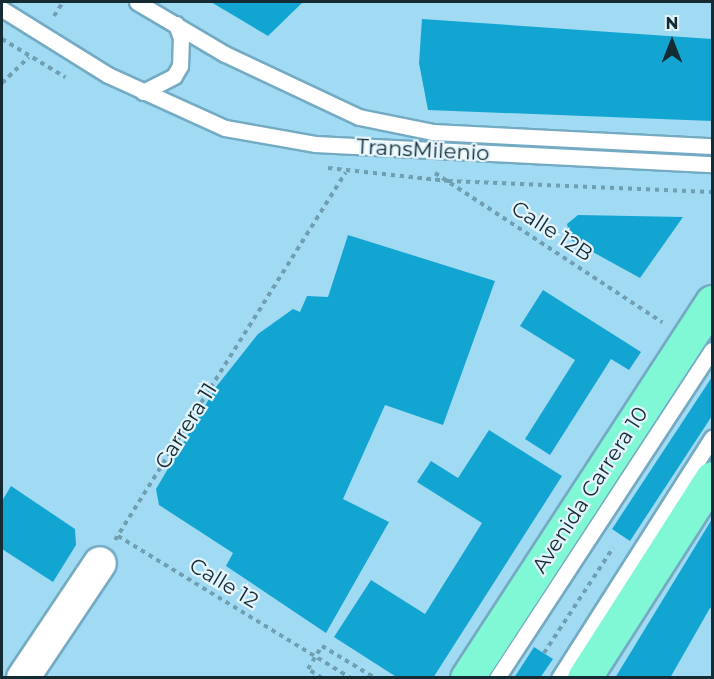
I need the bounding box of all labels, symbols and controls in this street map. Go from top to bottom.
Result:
north arrow [642,12,702,72]
text: N [666,14,678,33]
street label: TransMilenio [356,134,490,166]
street label: Calle 12B [507,195,597,267]
street label: Carrera 11 [150,378,222,474]
street label: Avenida Carrera 10 [527,402,653,578]
street label: Calle 12 [185,553,263,613]

